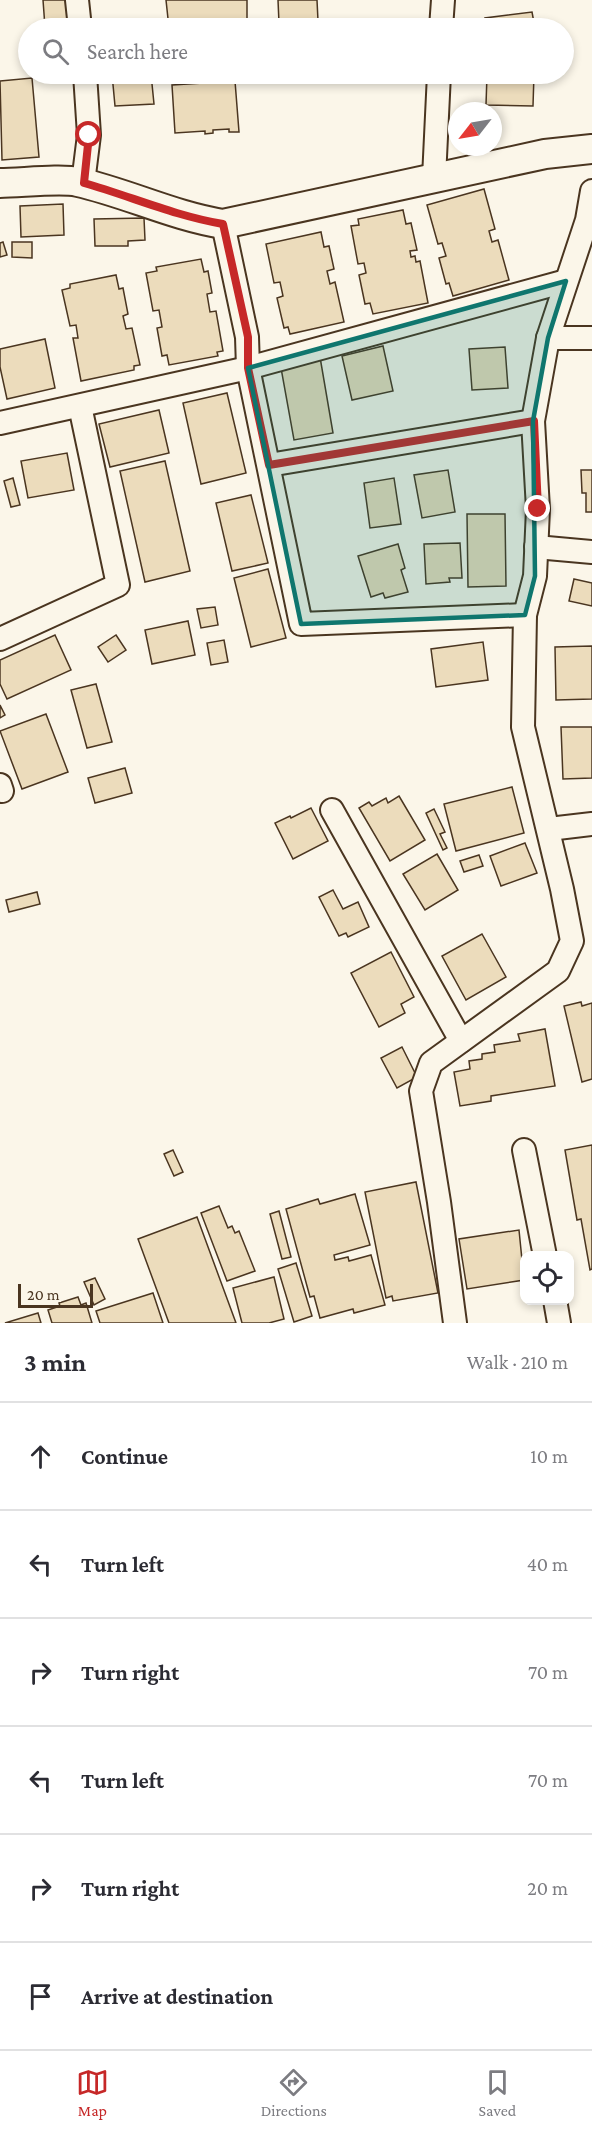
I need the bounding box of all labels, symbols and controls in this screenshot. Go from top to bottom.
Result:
search box [18,18,574,84]
icon: search [39,35,72,68]
text: Search here [87,39,188,64]
north arrow [448,102,502,156]
route start [75,121,101,147]
route end [524,495,550,521]
map controls [520,1251,574,1305]
button: locate [520,1251,574,1305]
scale bar [18,1281,93,1308]
text: 20 m [27,1286,60,1303]
text: 3 min [24,1348,86,1377]
text: Walk · 210 m [467,1351,568,1373]
icon: ahead [24,1440,57,1473]
text: Continue [81,1444,168,1469]
text: 10 m [530,1445,568,1467]
icon: left [24,1548,57,1581]
text: Turn left [81,1552,164,1577]
text: 40 m [527,1553,568,1575]
icon: right [24,1656,57,1689]
text: Turn right [81,1660,179,1685]
text: 70 m [528,1661,568,1683]
icon: left [24,1764,57,1797]
text: Turn left [81,1768,164,1793]
text: 70 m [528,1769,568,1791]
icon: right [24,1872,57,1905]
text: Turn right [81,1876,179,1901]
text: 20 m [527,1877,568,1899]
icon: arrive [24,1980,57,2013]
text: Arrive at destination [81,1984,273,2009]
tab: Map [76,2066,109,2119]
tab: Directions [261,2066,327,2119]
tab: Saved [479,2066,516,2119]

